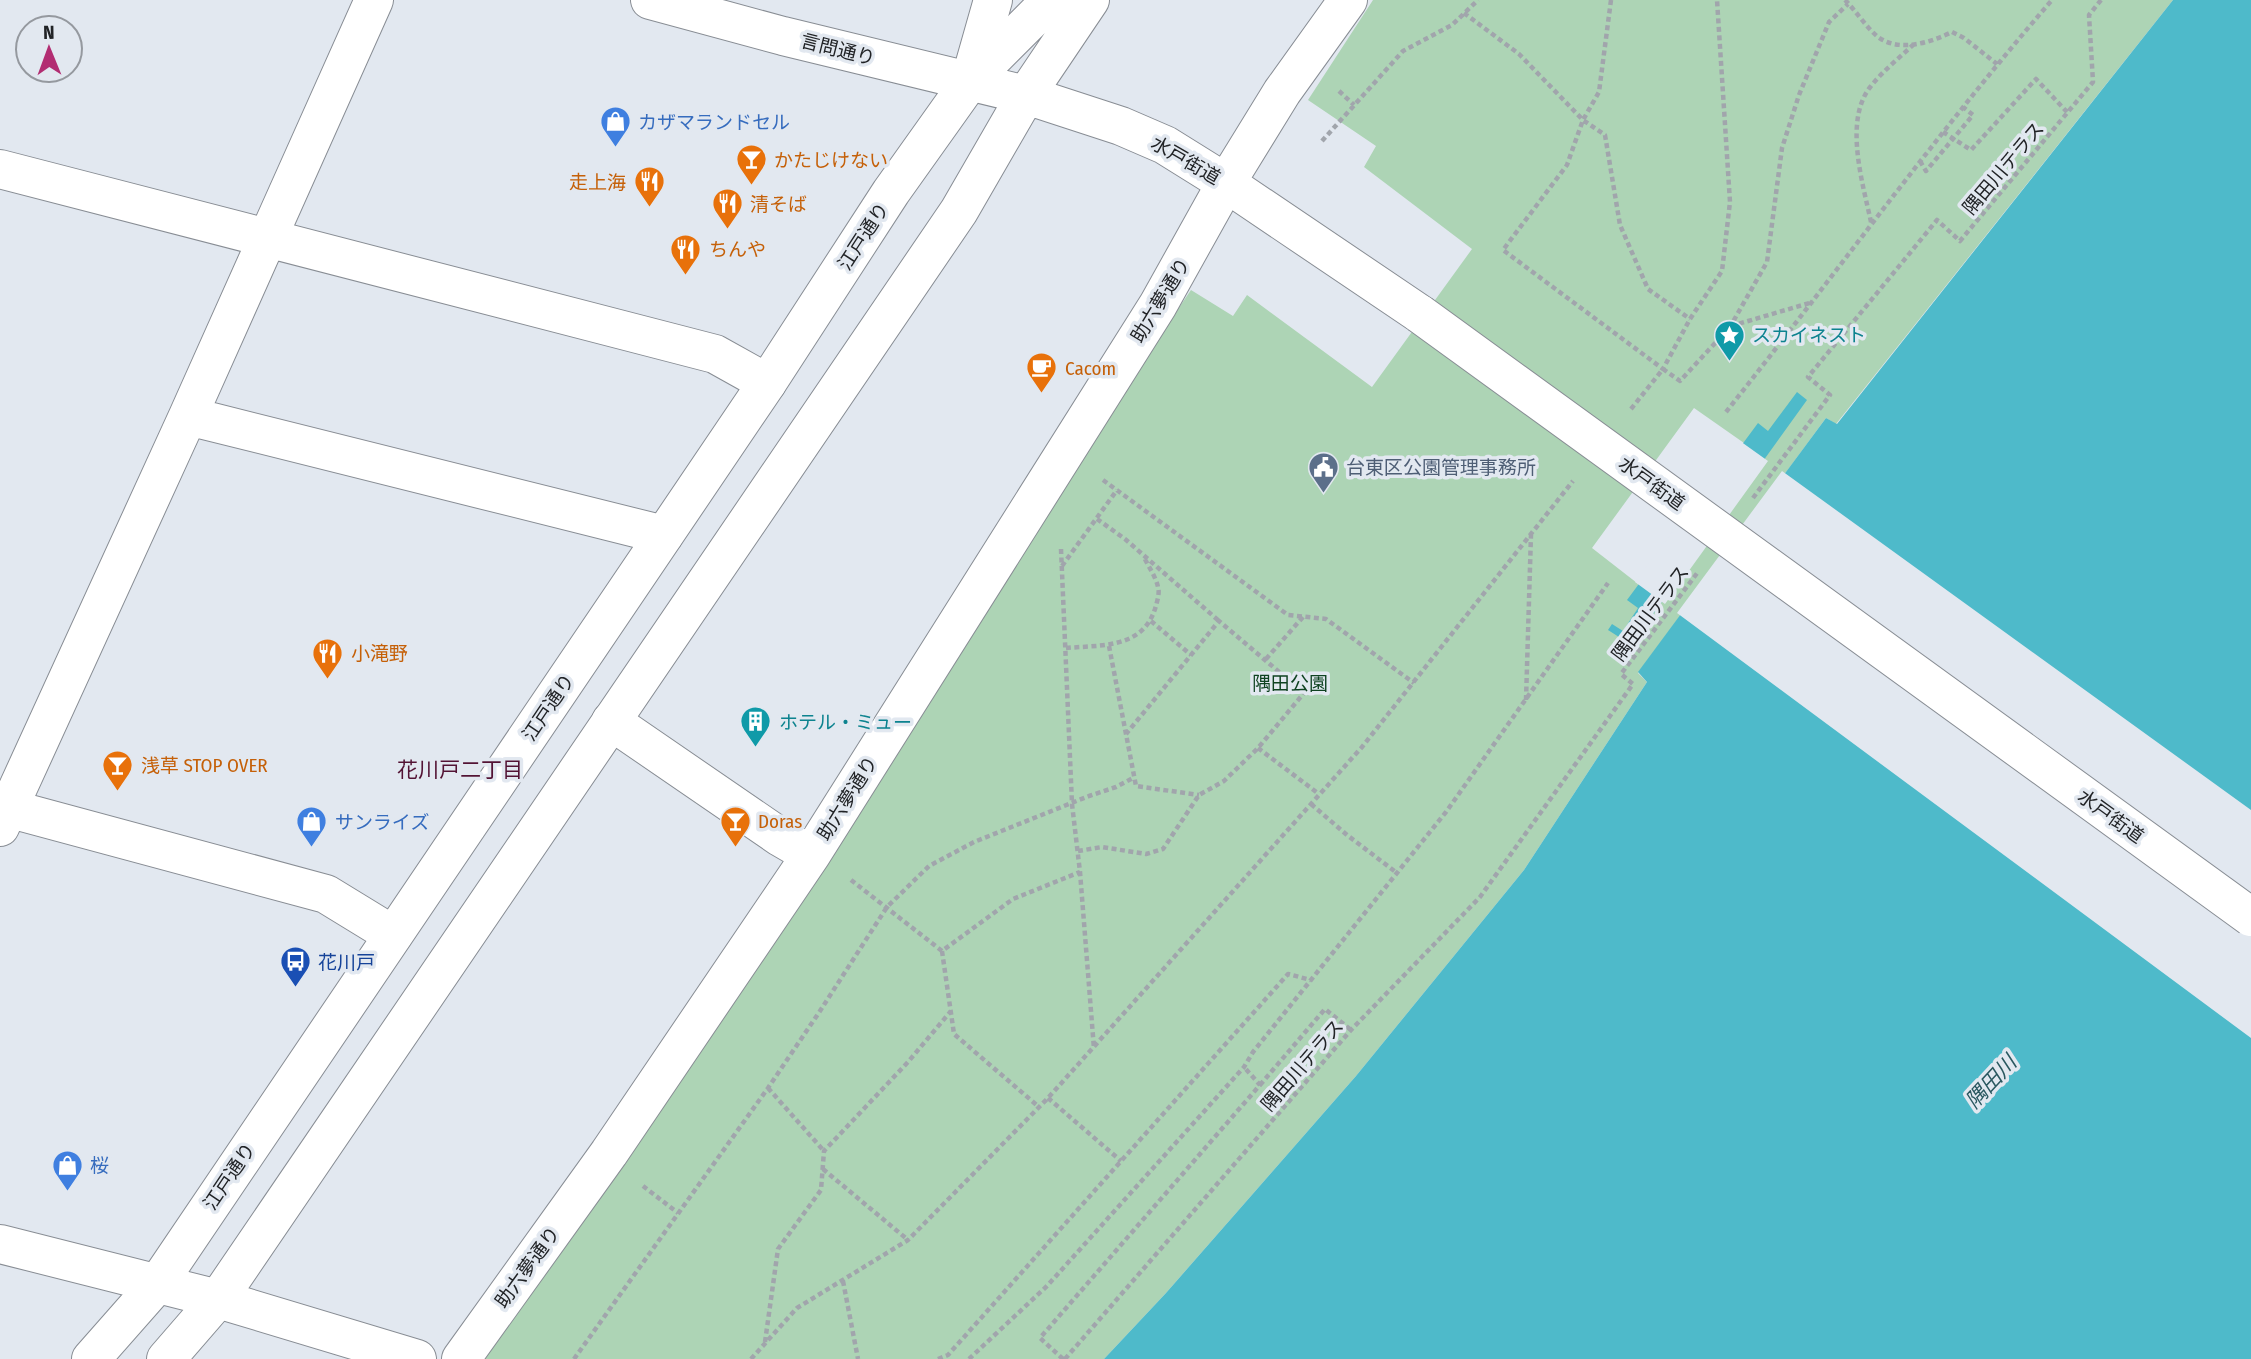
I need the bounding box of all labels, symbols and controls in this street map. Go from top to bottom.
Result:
north arrow [14,14,84,84]
text: N [43,21,55,44]
street label: 言問通り [798,29,878,70]
shop icon: カザマランドセル [598,105,632,149]
place label: カザマランドセル [638,111,790,134]
street label: 隅田川テラス [1958,117,2049,219]
street label: 水戸街道 [1147,131,1224,189]
bar icon: かたじけない [734,143,768,187]
place label: かたじけない [774,149,888,172]
restaurant icon: 走上海 [632,165,666,209]
place label: 走上海 [569,171,626,194]
restaurant icon: 清そば [710,187,744,231]
place label: 清そば [750,193,807,216]
street label: 江戸通り [833,198,894,274]
restaurant icon: ちんや [669,232,703,276]
place label: ちんや [709,238,766,261]
street label: 助六夢通り [1126,254,1195,347]
place icon: スカイネスト [1712,318,1746,362]
place label: スカイネスト [1752,324,1866,347]
cafe icon: Cacom [1025,351,1059,395]
place label: Cacom [1065,357,1116,380]
public building icon: 台東区公園管理事務所 [1306,450,1340,494]
street label: 水戸街道 [1614,452,1689,515]
place label: 台東区公園管理事務所 [1346,456,1536,479]
street label: 隅田川テラス [1607,561,1694,666]
restaurant icon: 小滝野 [311,636,345,680]
place label: 小滝野 [351,642,408,665]
street label: 江戸通り [518,669,579,745]
park label: 隅田公園 [1252,672,1328,695]
building icon: ホテル・ミュー [739,705,773,749]
place label: ホテル・ミュー [779,711,912,734]
bar icon: 浅草 STOP OVER [101,748,135,792]
street label: 助六夢通り [812,752,882,845]
place label: 浅草 STOP OVER [141,754,268,777]
district label: 花川戸二丁目 [397,757,523,783]
street label: 水戸街道 [2073,785,2148,848]
bar icon: Doras [718,804,752,848]
shop icon: サンライズ [295,805,329,849]
place label: Doras [758,810,802,833]
place label: サンライズ [335,811,429,834]
bus stop icon: 花川戸 [278,945,312,989]
place label: 花川戸 [318,951,375,974]
street label: 隅田川テラス [1256,1015,1348,1116]
water label: 隅田川 [1960,1049,2023,1114]
street label: 江戸通り [199,1138,260,1214]
shop icon: 桜 [50,1148,84,1192]
place label: 桜 [90,1154,109,1177]
street label: 助六夢通り [490,1222,565,1312]

